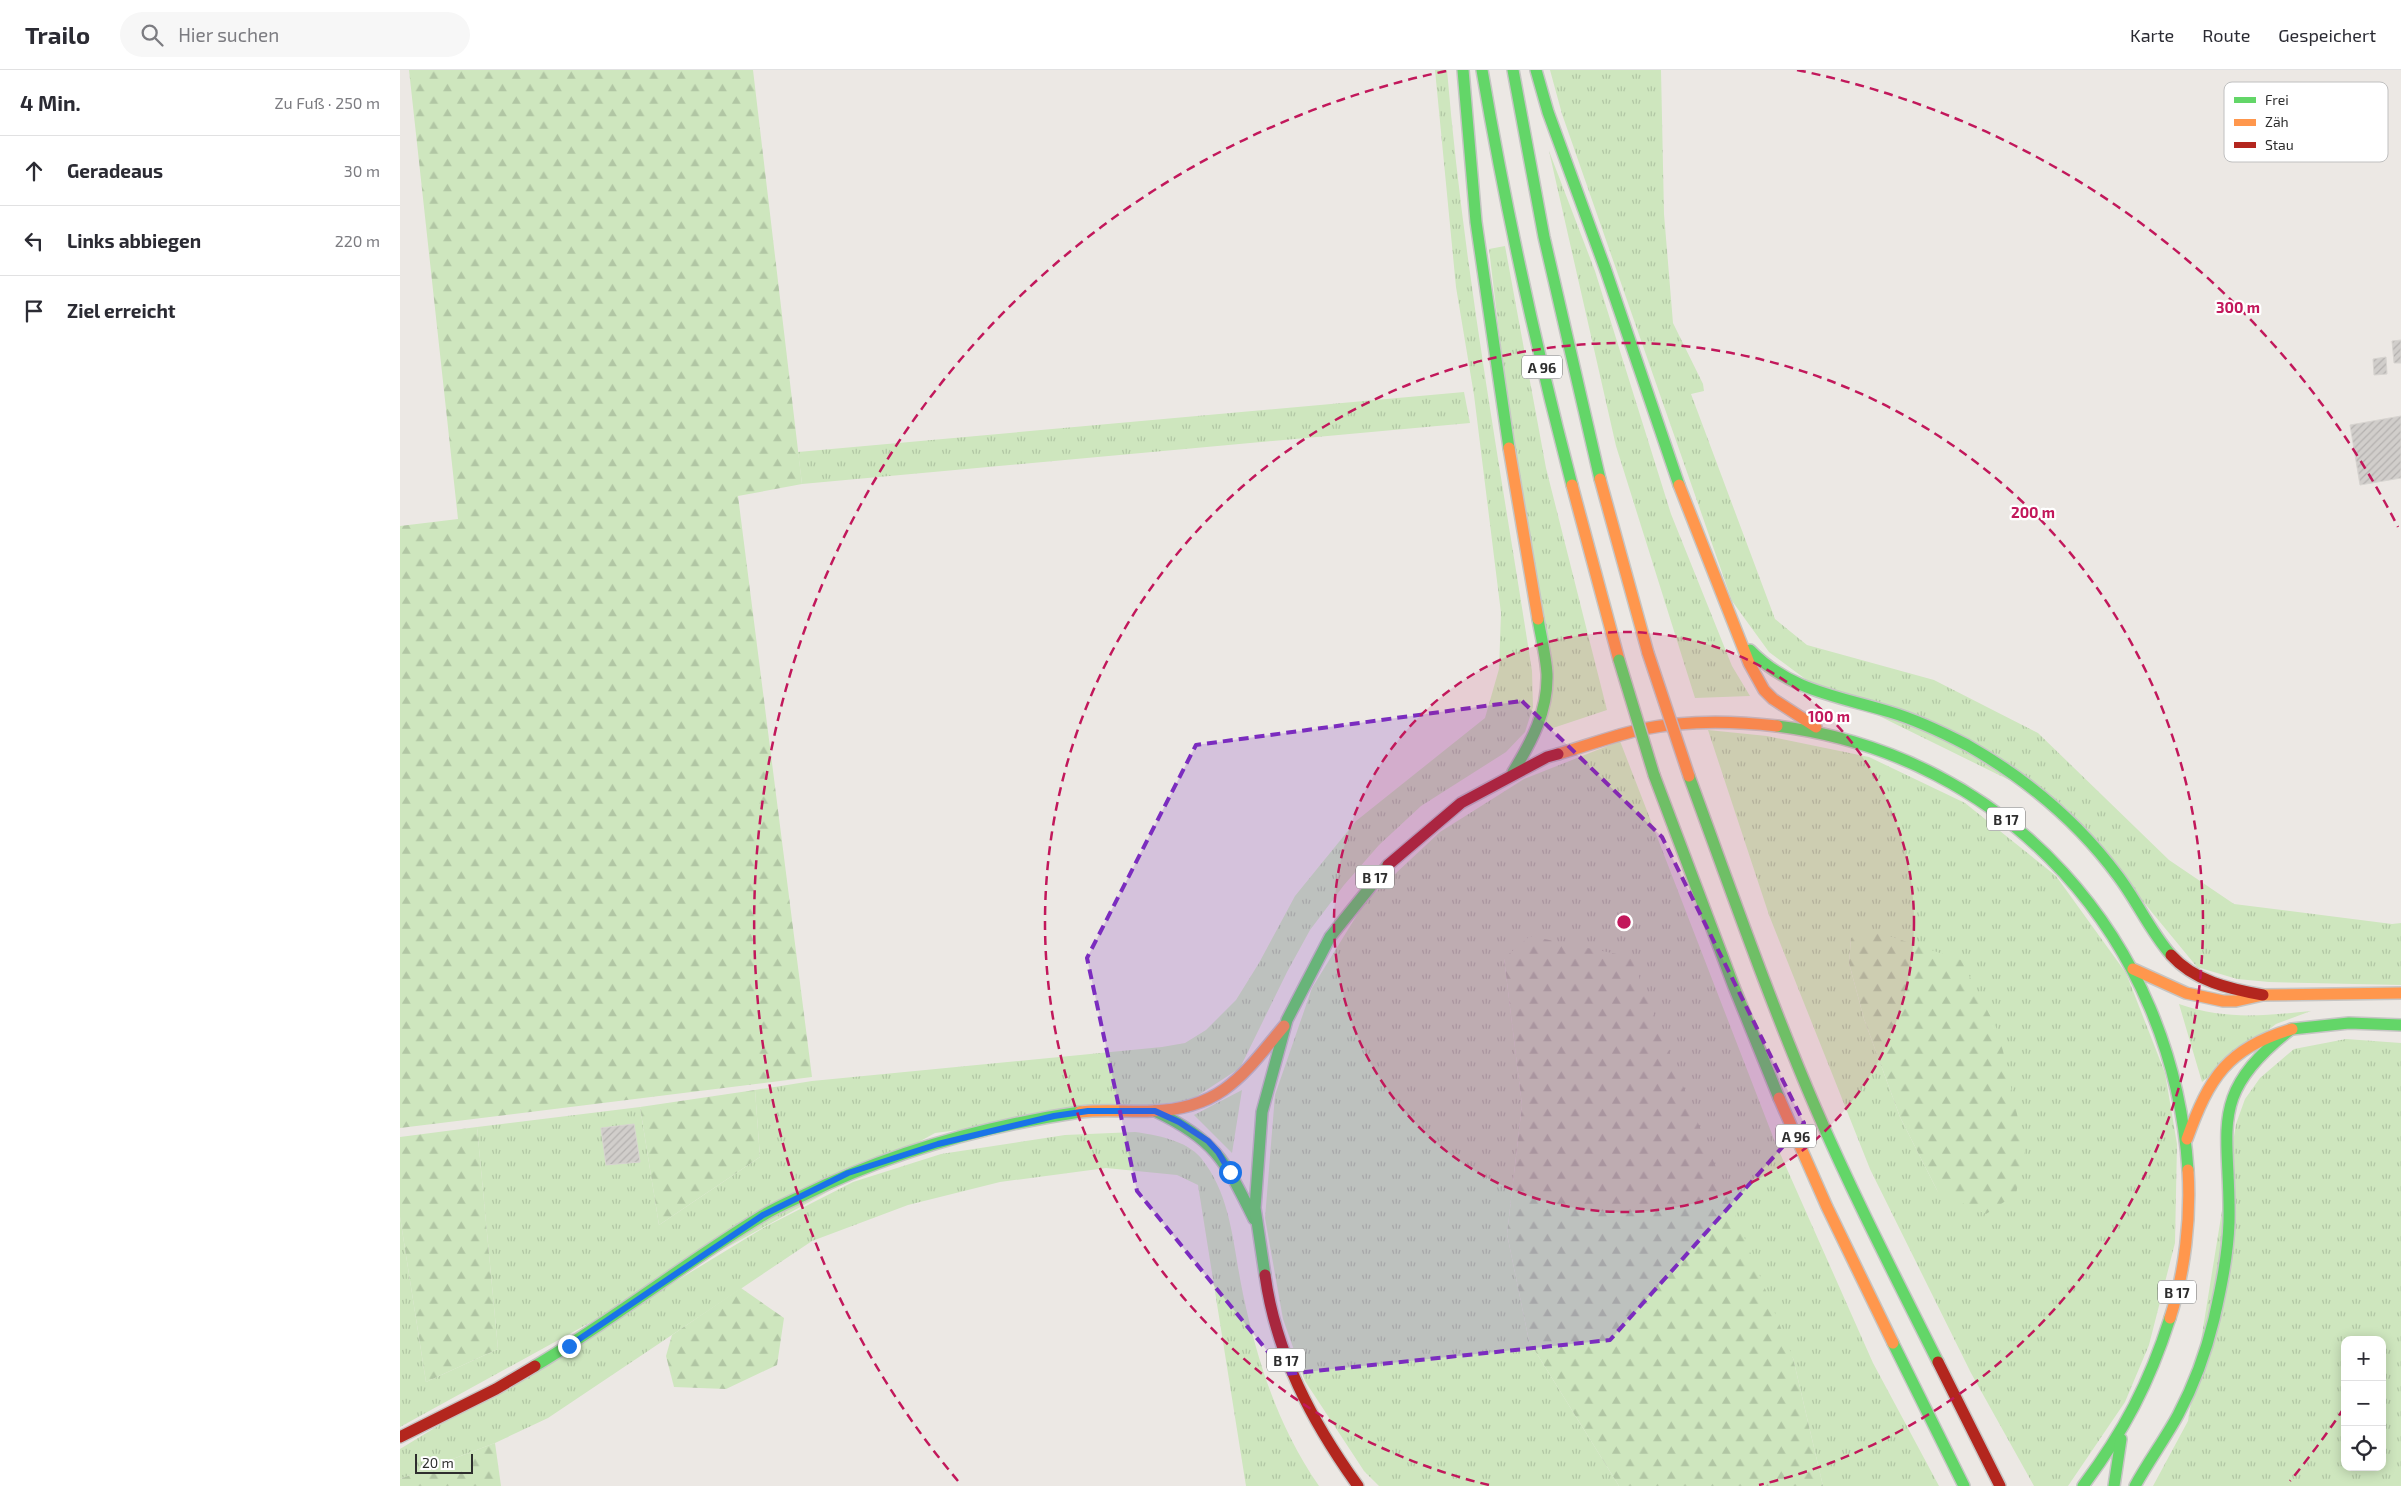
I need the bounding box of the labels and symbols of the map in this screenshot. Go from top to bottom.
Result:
legend [2224,82,2388,162]
text: Frei [2265,91,2289,108]
text: Zäh [2265,113,2289,130]
text: Stau [2265,136,2294,153]
text: 300 m [2216,298,2260,316]
road number: A 96 [1522,356,1562,378]
text: 200 m [2011,503,2055,521]
text: 100 m [1808,707,1850,725]
road number: B 17 [1987,808,2025,831]
road number: B 17 [1356,866,1394,889]
centre of rings [1615,913,1633,931]
road number: A 96 [1776,1124,1816,1148]
route start [1219,1161,1242,1184]
road number: B 17 [2158,1280,2196,1304]
route end [558,1335,581,1358]
road number: B 17 [1267,1348,1305,1372]
scale bar [415,1451,472,1474]

